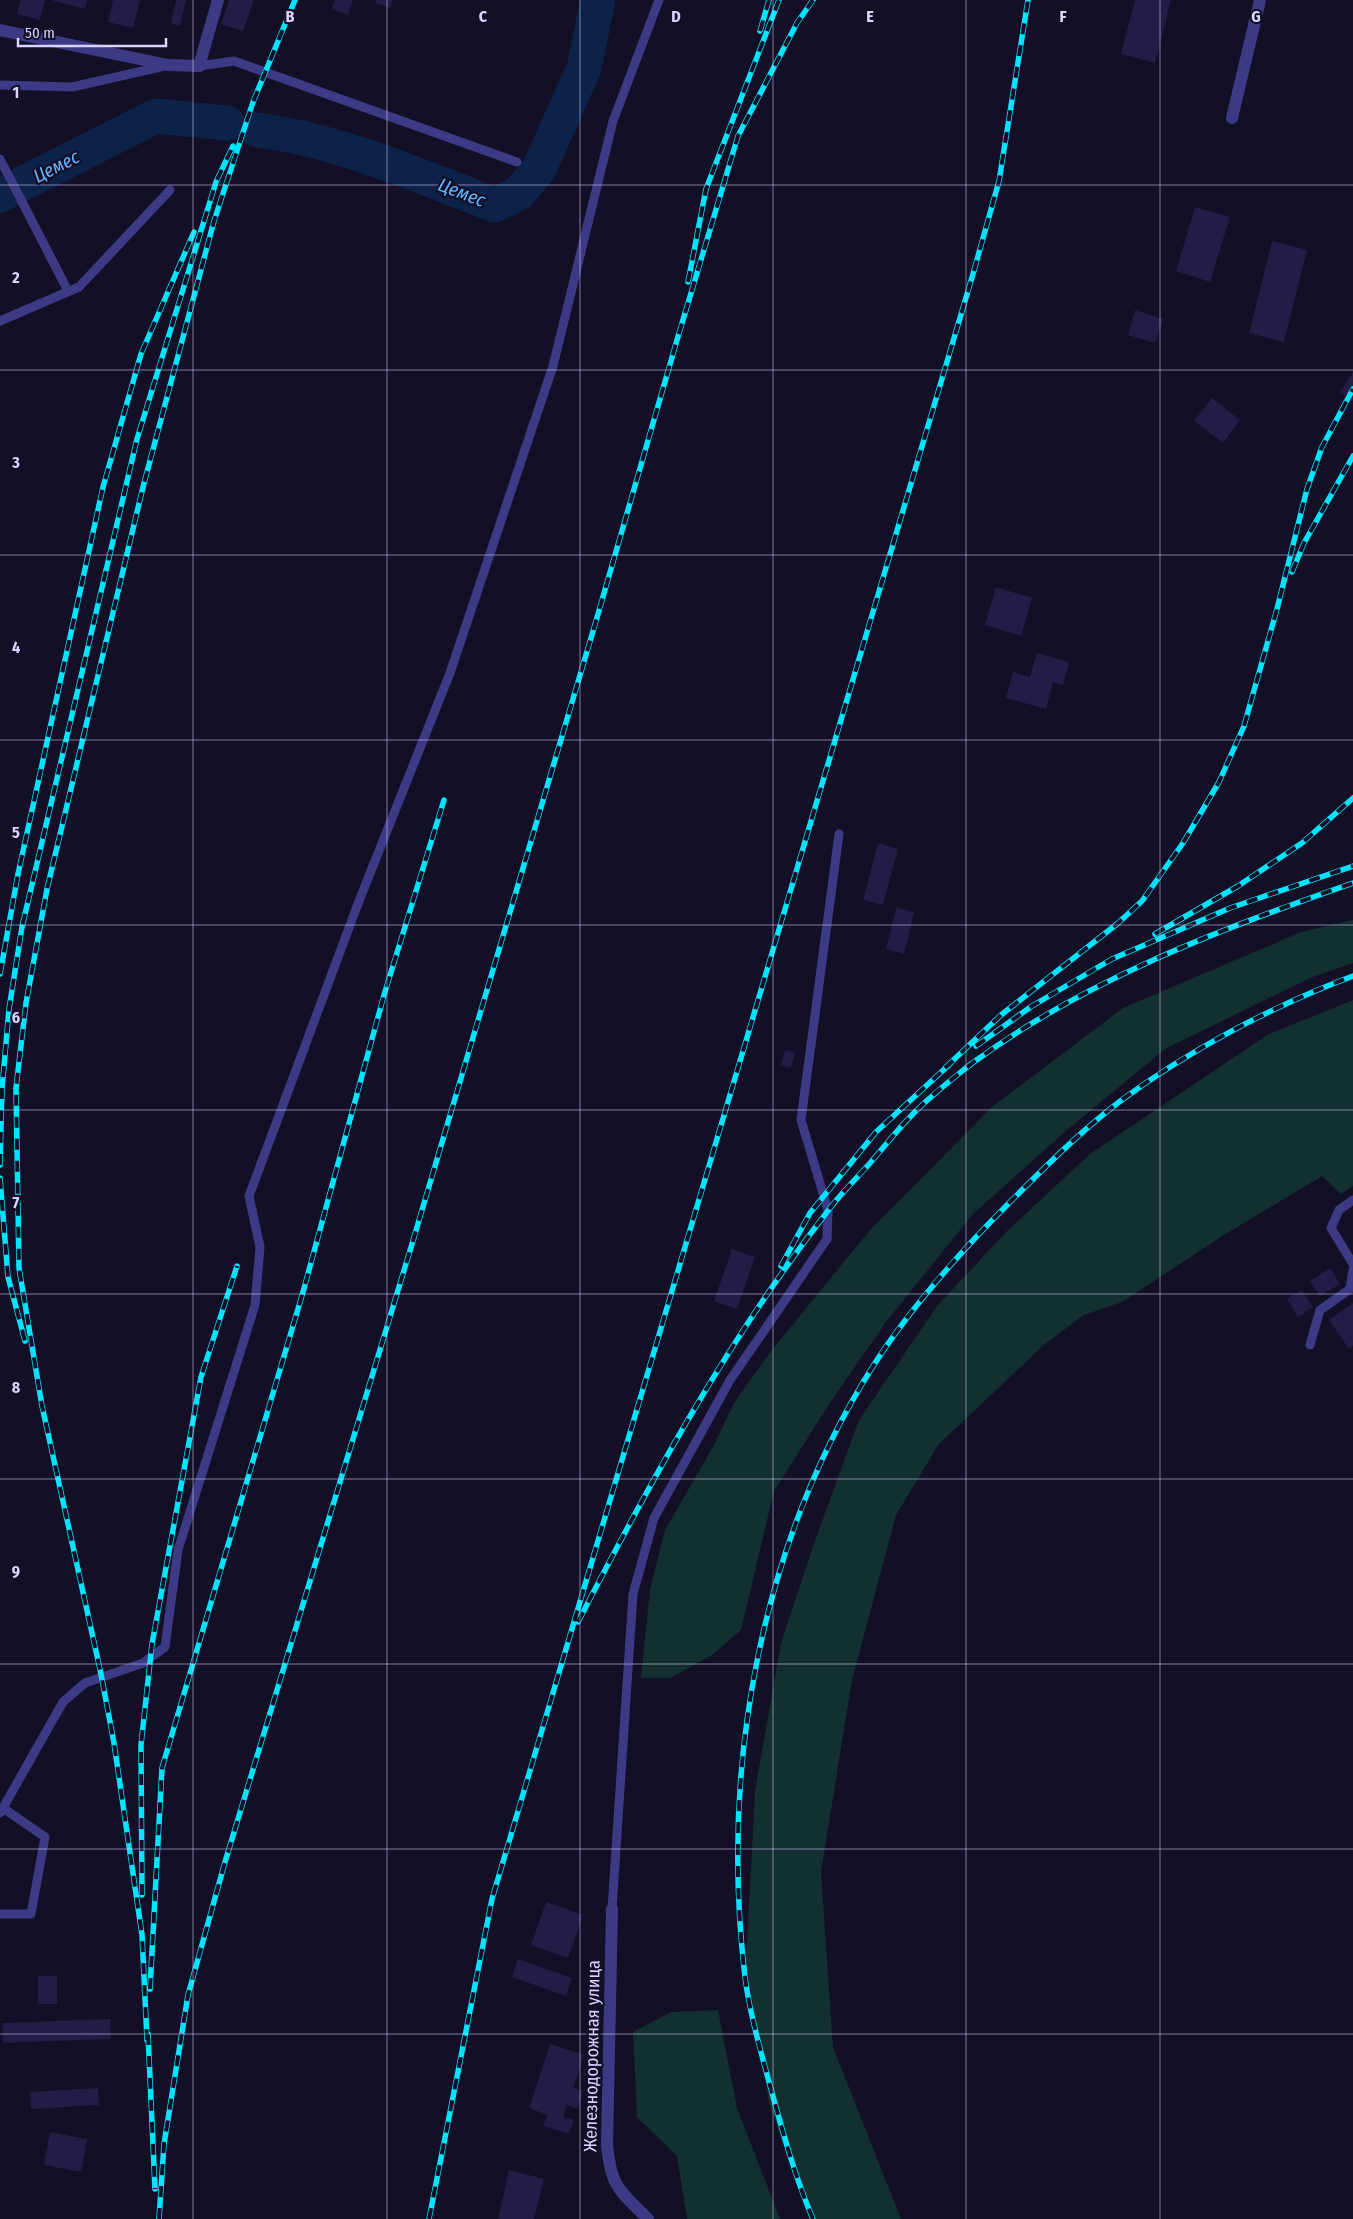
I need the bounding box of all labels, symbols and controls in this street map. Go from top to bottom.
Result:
text: B [286,7,295,26]
text: C [479,7,488,26]
text: D [671,7,681,26]
text: E [866,7,874,26]
text: F [1059,7,1067,26]
text: G [1251,7,1261,26]
scale bar [18,15,165,47]
text: 50 m [25,24,55,42]
text: 1 [13,83,19,102]
water label: Цемес [29,145,84,188]
water label: Цемес [435,173,490,212]
text: 2 [11,268,20,287]
text: 3 [11,453,20,472]
text: 4 [12,638,20,657]
text: 5 [12,823,20,842]
text: 6 [12,1008,20,1027]
text: 7 [13,1193,20,1212]
text: 8 [12,1378,21,1397]
text: 9 [12,1562,20,1581]
street label: Железнодорожная улица [579,1960,605,2152]

